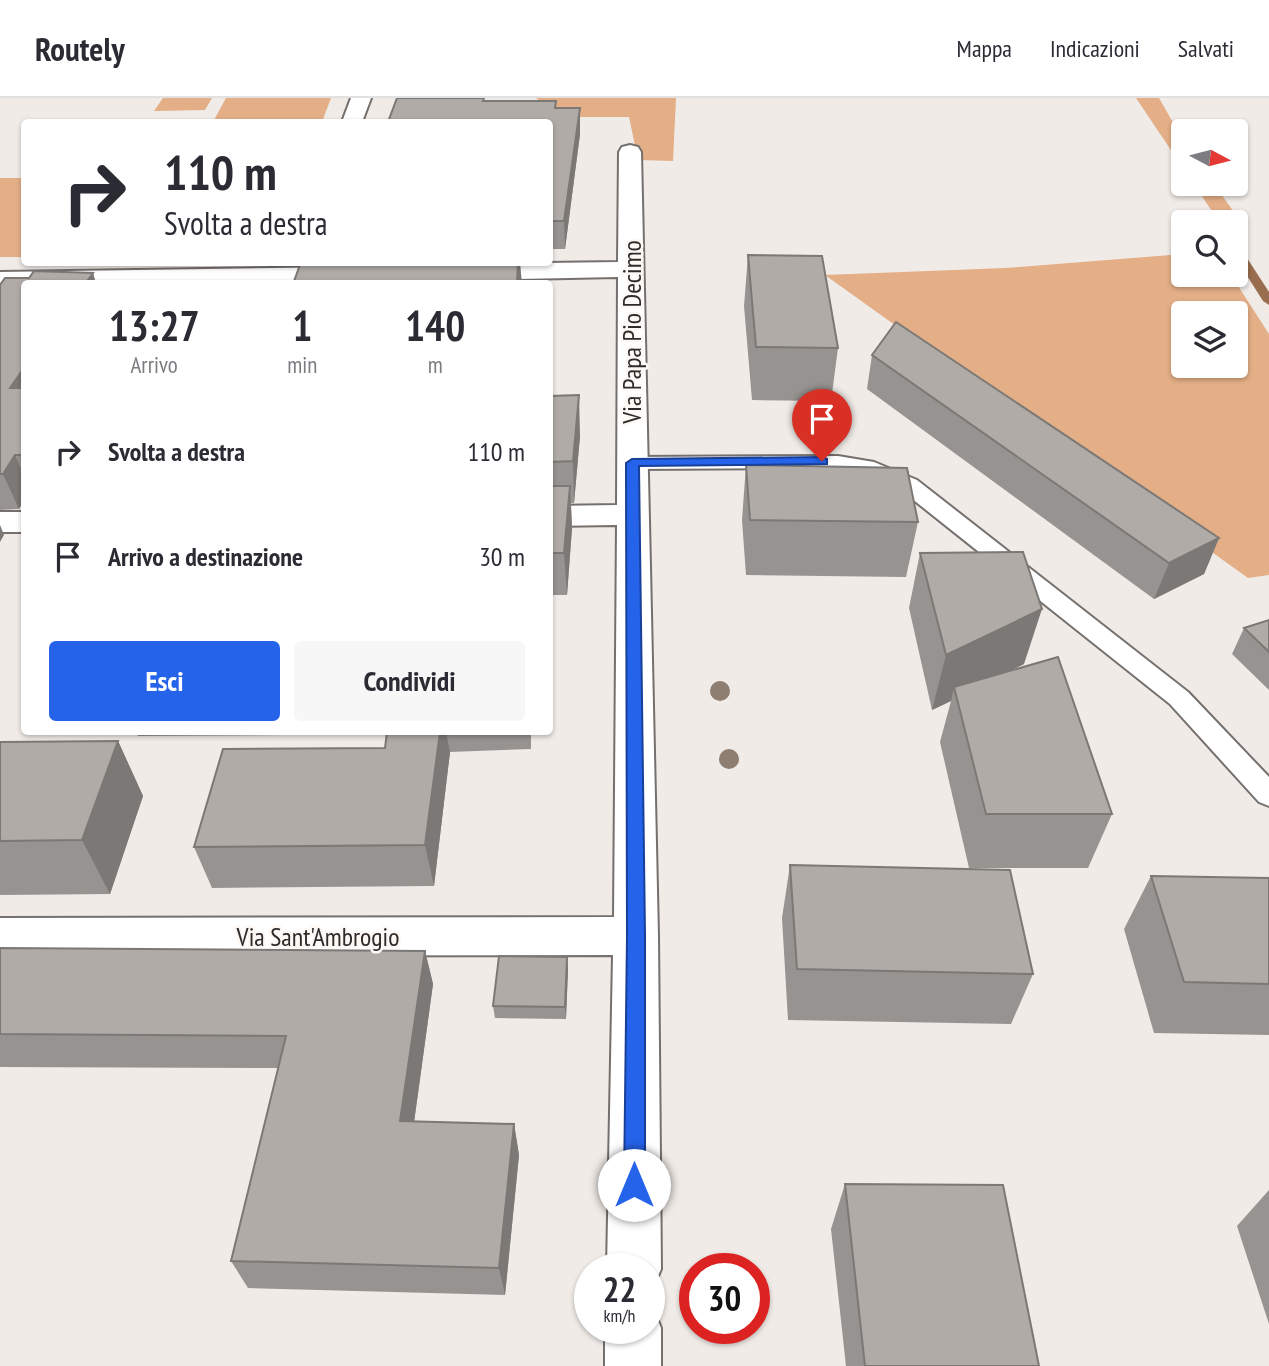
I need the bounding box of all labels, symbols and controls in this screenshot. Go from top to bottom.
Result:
text: Routely [35,27,125,70]
text: Mappa [957,33,1012,64]
text: Indicazioni [1050,33,1140,64]
text: Salvati [1178,33,1234,64]
north arrow [1171,119,1248,196]
map controls [1171,119,1248,378]
text: 110 m [164,140,277,204]
icon: right [49,147,140,238]
text: Svolta a destra [164,202,328,244]
button: search [1171,210,1248,287]
street label: Via Papa Pio Decimo [615,240,648,425]
text: 13:27 [109,298,200,353]
text: 1 [292,298,312,353]
text: 140 [405,298,465,353]
button: layers [1171,301,1248,378]
text: Arrivo [130,350,178,379]
text: min [287,350,317,379]
text: m [428,350,443,379]
pin [792,389,852,461]
icon: arrive [803,400,841,438]
icon: right [49,433,87,471]
text: Svolta a destra [108,435,245,468]
text: 110 m [467,435,525,468]
icon: arrive [49,538,87,576]
text: Arrivo a destinazione [108,540,303,573]
text: 30 m [479,540,525,573]
button: Esci [49,641,280,721]
button: Condividi [294,641,525,721]
street label: Via Sant'Ambrogio [236,920,399,953]
position arrow [597,1148,671,1222]
speed limit sign: 30 [679,1253,770,1344]
text: 22 [603,1266,636,1312]
text: km/h [604,1304,635,1327]

